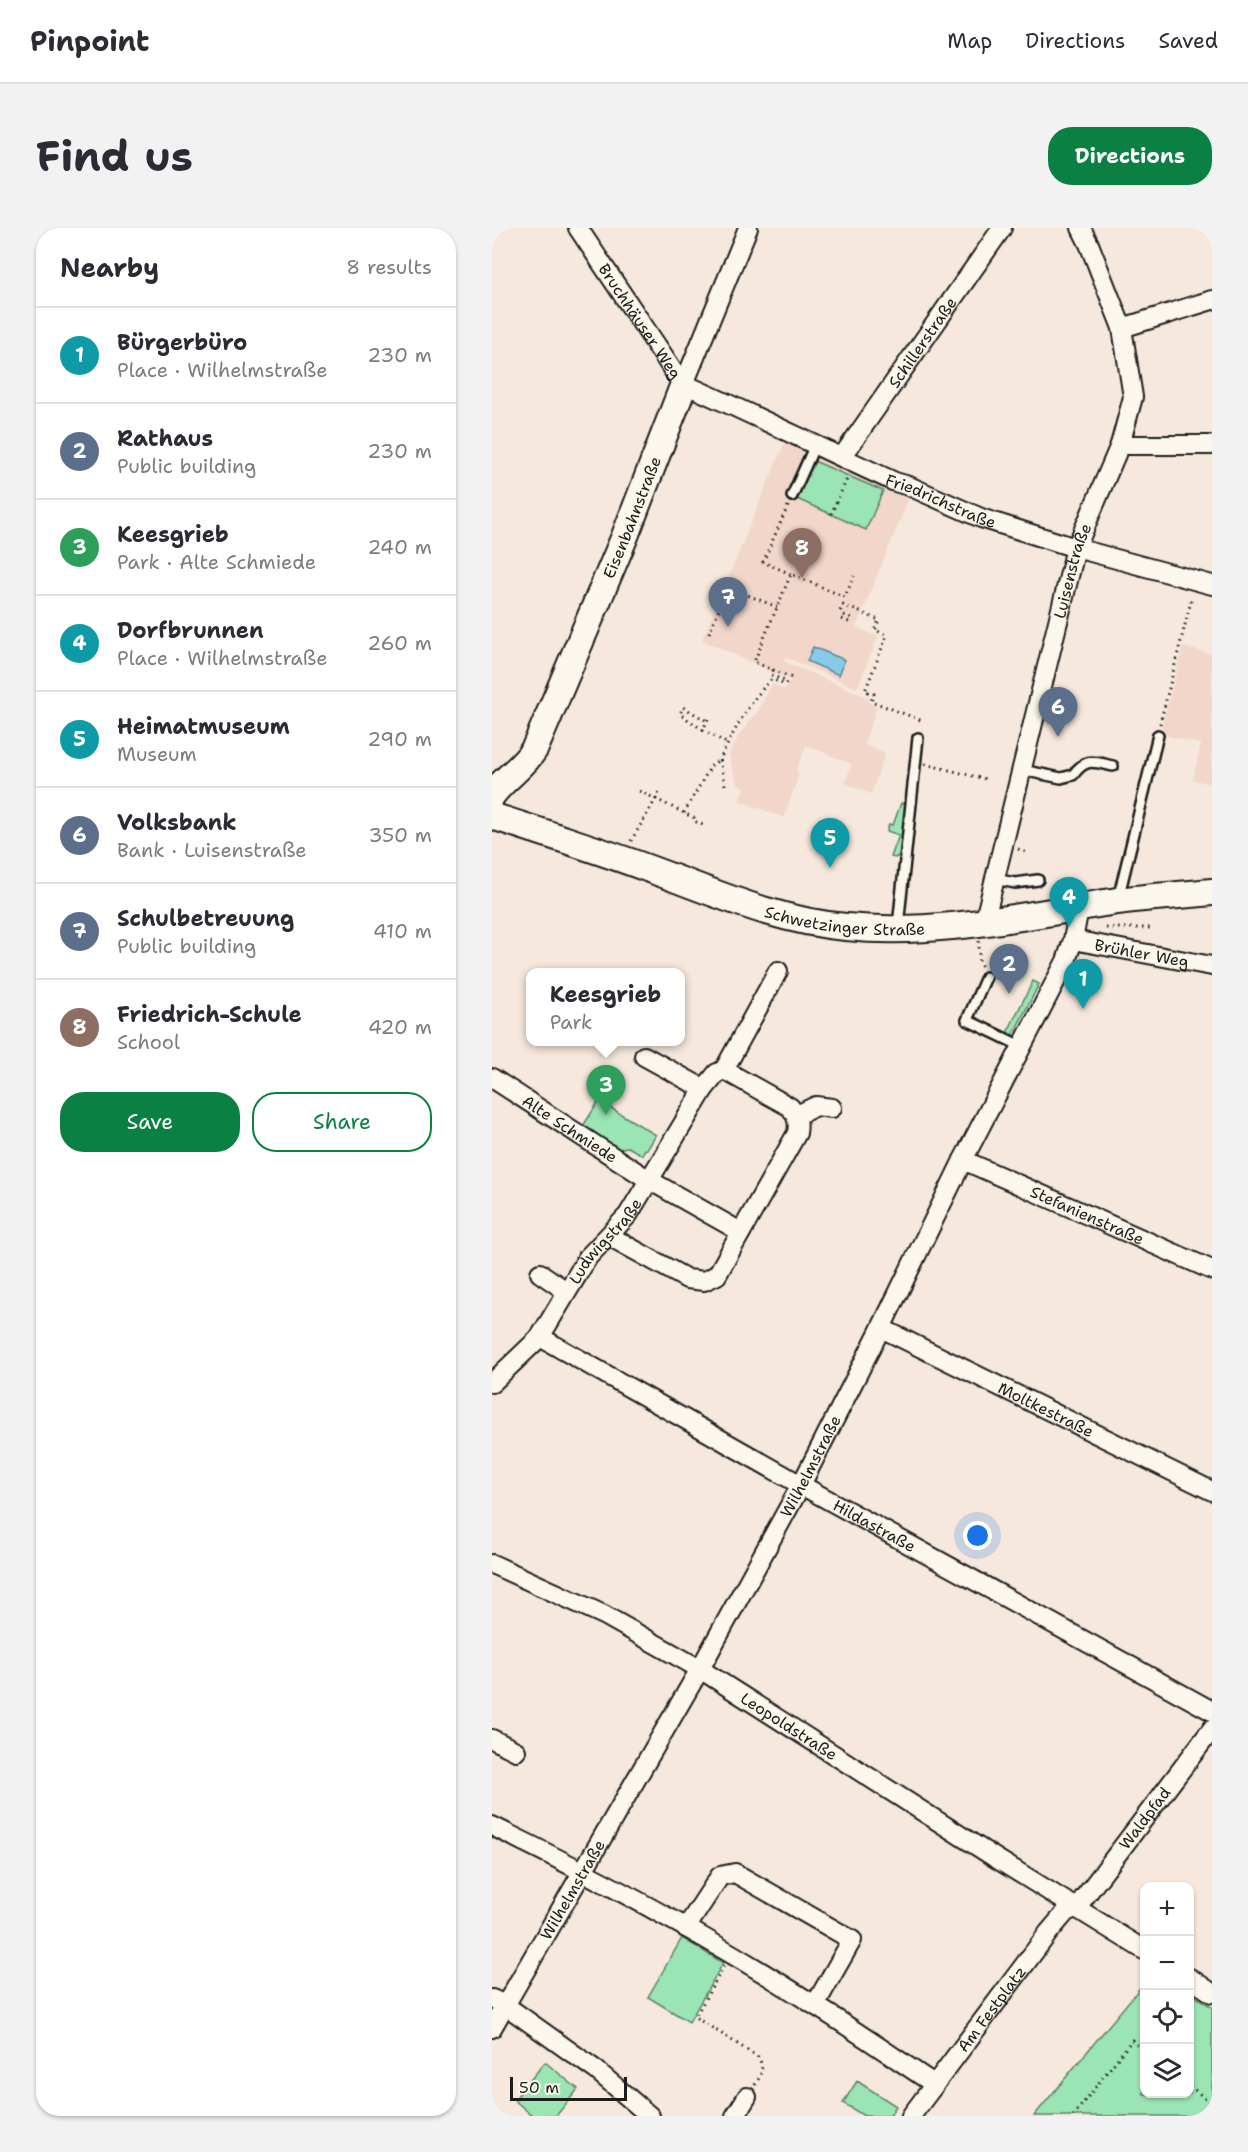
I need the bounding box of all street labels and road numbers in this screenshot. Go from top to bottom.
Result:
street label: Bruchhäuser Weg [594,260,686,383]
street label: Schillerstraße [884,293,962,392]
street label: Eisenbahnstraße [598,453,666,582]
street label: Friedrichstraße [882,469,998,533]
street label: Luisenstraße [1049,520,1096,621]
street label: Schwetzinger Straße [762,901,926,940]
street label: Brühler Weg [1093,934,1191,972]
street label: Alte Schmiede [518,1090,621,1168]
street label: Stefanienstraße [1027,1181,1147,1250]
street label: Ludwigstraße [564,1194,647,1288]
street label: Moltkestraße [994,1377,1097,1442]
street label: Wilhelmstraße [775,1412,846,1521]
street label: Hildastraße [829,1495,919,1557]
street label: Leopoldstraße [736,1688,841,1765]
street label: Waldpfad [1114,1783,1175,1854]
street label: Wilhelmstraße [535,1836,610,1944]
street label: Am Festplatz [953,1962,1031,2056]

